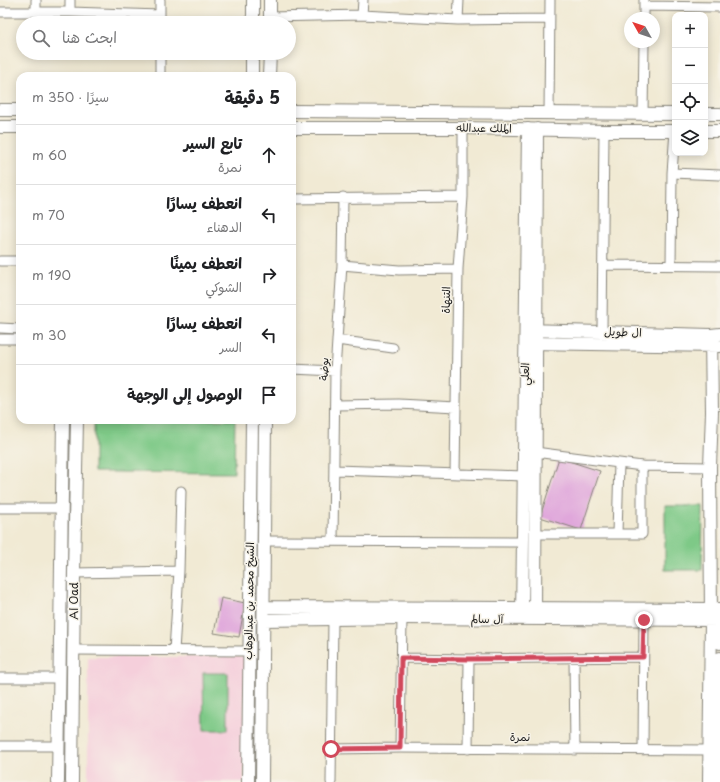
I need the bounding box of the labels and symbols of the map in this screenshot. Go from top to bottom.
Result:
north arrow [624,12,660,48]
street label: الملك عبدالله [456,119,512,136]
street label: التنهاة [437,286,454,314]
street label: ال طويل [604,322,642,341]
street label: بوضة [315,357,332,381]
street label: العلي [516,363,536,386]
street label: الشيخ محمد بن عبدالوهاب [239,542,258,660]
street label: Al Oad [65,582,82,620]
street label: آل سالم [471,610,505,627]
route end [635,611,653,629]
street label: نمرة [510,728,530,745]
route start [322,740,340,758]

